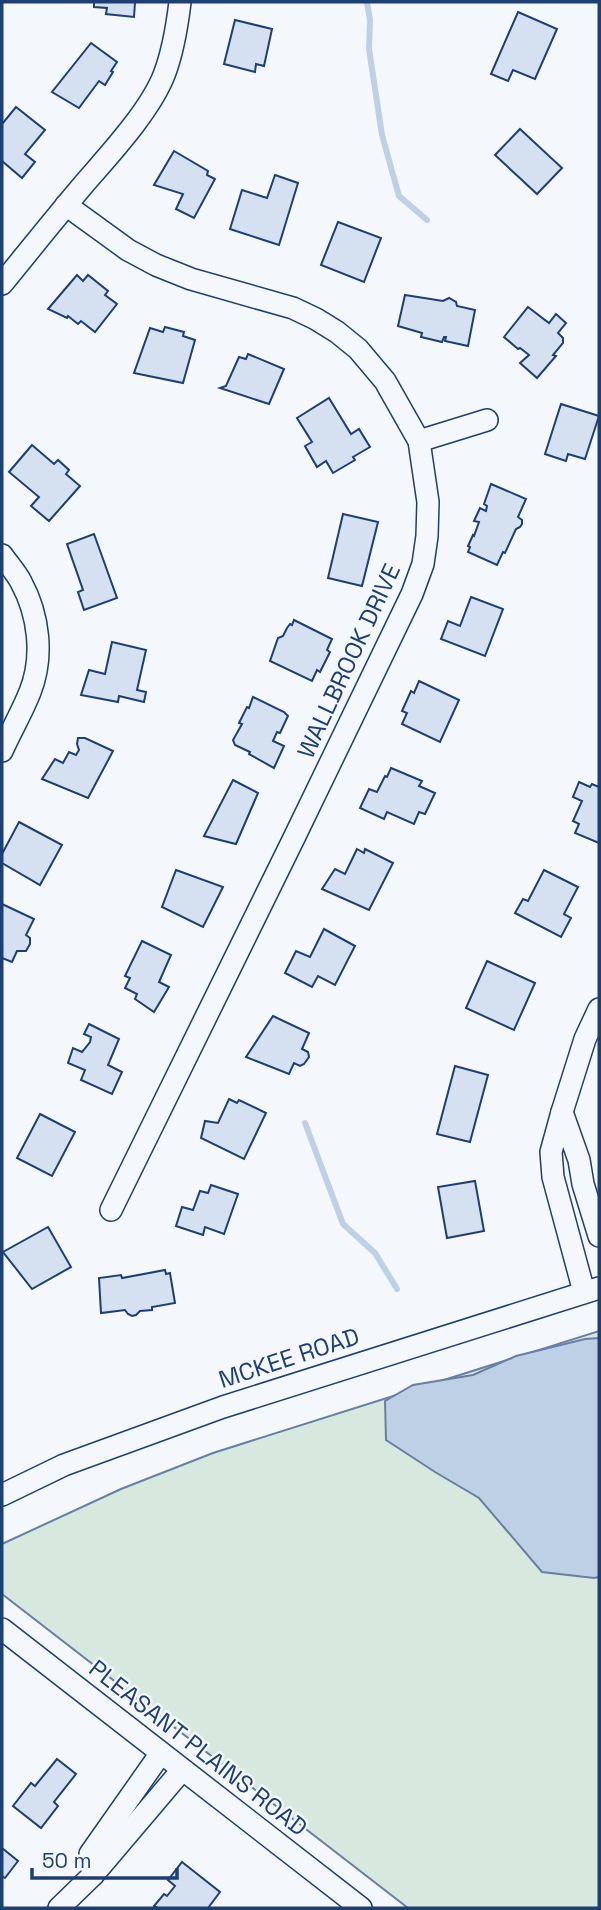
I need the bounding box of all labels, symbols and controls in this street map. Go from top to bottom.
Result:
street label: WALLBROOK DRIVE [290,559,407,763]
street label: MCKEE ROAD [215,1320,363,1395]
street label: PLEASANT PLAINS ROAD [83,1653,314,1843]
scale bar [32,1836,177,1880]
text: 50 m [42,1847,92,1874]

